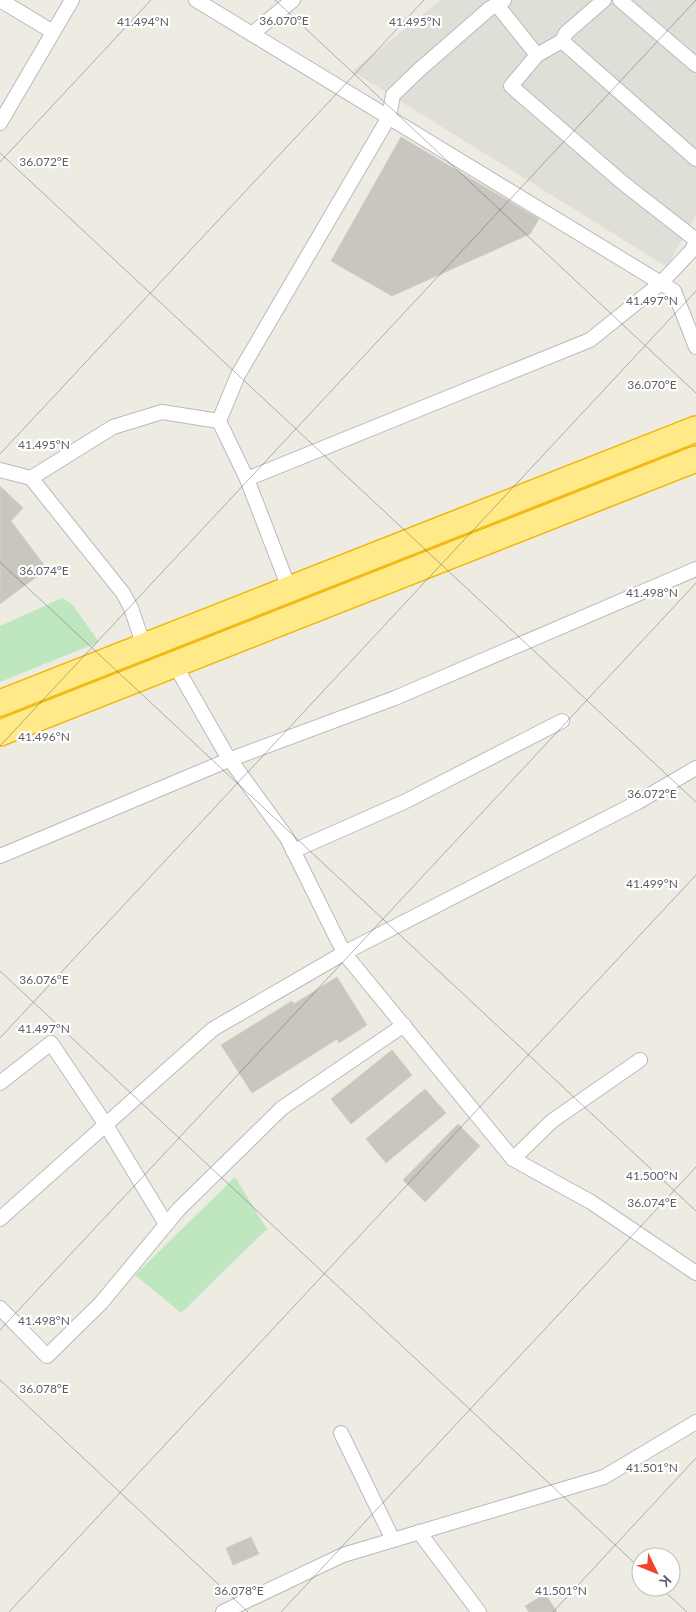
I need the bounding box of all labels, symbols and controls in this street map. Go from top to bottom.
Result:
text: 36.070°E [259,13,309,28]
text: 41.494°N [117,14,169,29]
text: 41.495°N [389,14,441,29]
text: 36.072°E [19,154,69,169]
text: 41.497°N [626,293,678,308]
text: 36.070°E [627,377,677,392]
text: 41.495°N [18,437,70,452]
text: 36.074°E [19,563,69,578]
text: 41.498°N [626,585,678,600]
text: 41.496°N [18,729,70,744]
text: 36.072°E [627,786,677,801]
text: 41.499°N [626,876,678,891]
text: 36.076°E [19,972,69,987]
text: 41.497°N [18,1021,70,1036]
text: 41.500°N [626,1168,678,1183]
text: 36.074°E [627,1195,677,1210]
text: 41.498°N [18,1313,70,1328]
text: 36.078°E [19,1381,69,1396]
text: 41.501°N [626,1460,678,1475]
north arrow [631,1547,681,1597]
text: K [656,1572,675,1591]
text: 36.078°E [214,1583,264,1598]
text: 41.501°N [535,1583,587,1598]

